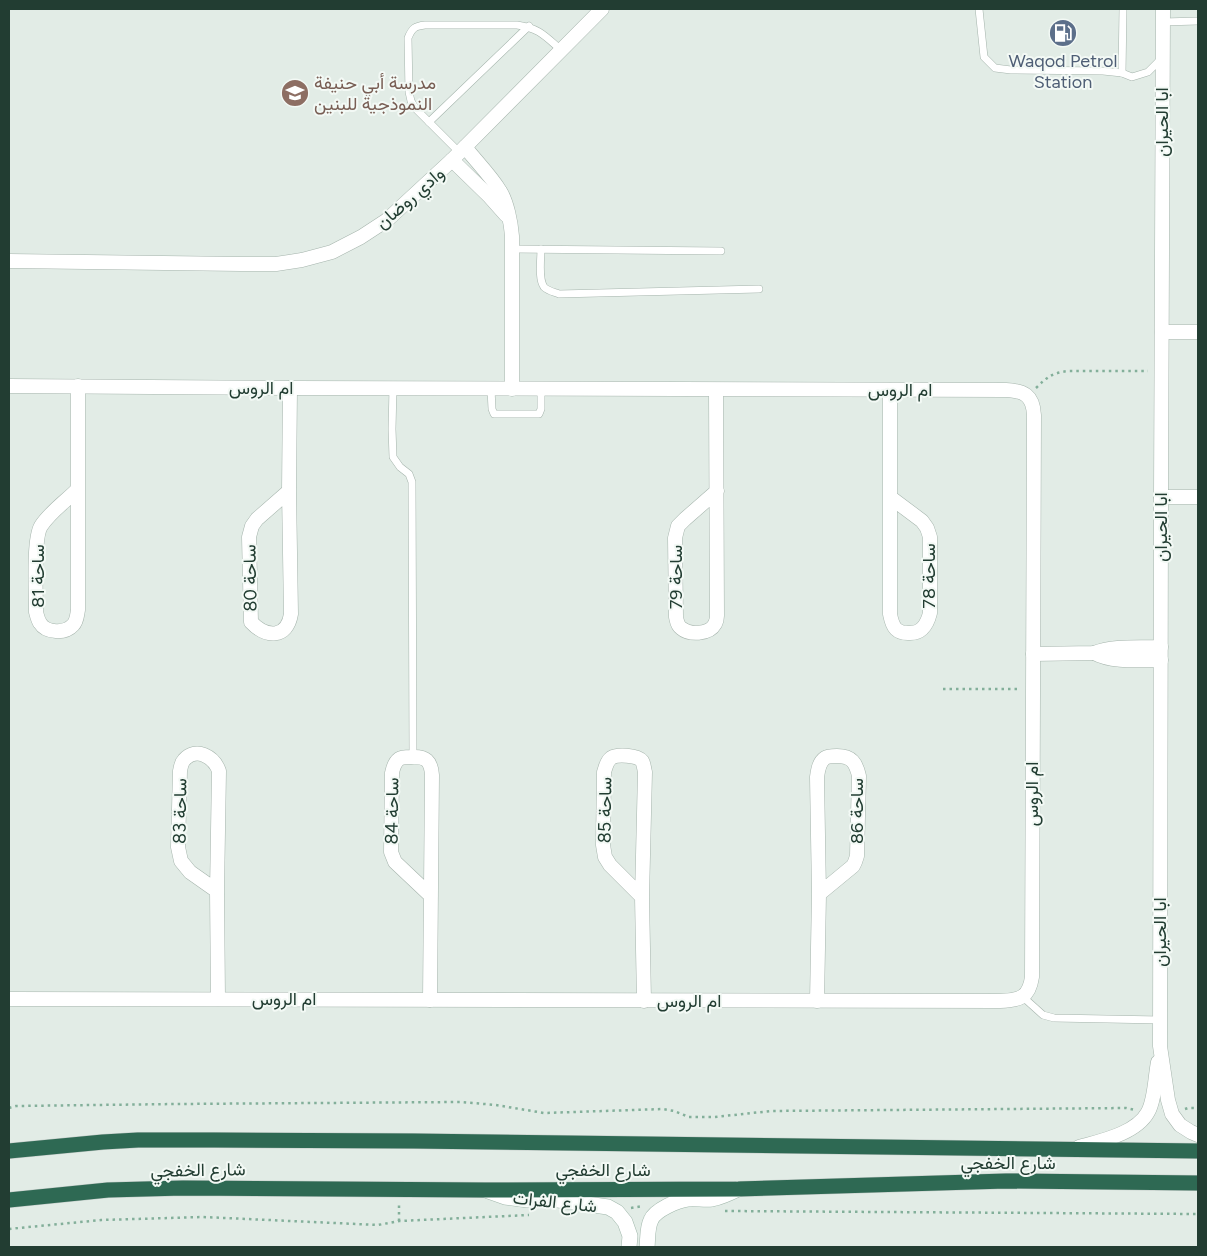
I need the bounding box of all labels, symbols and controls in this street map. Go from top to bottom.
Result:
fuel station icon: Waqod Petrol Station [1048,18,1078,48]
place label: Waqod Petrol Station [1009,50,1117,93]
place label: مدرسة أبي حنيفة النموذجية للبنين [314,72,436,115]
school or university icon: مدرسة أبي حنيفة النموذجية للبنين [280,78,310,108]
street label: ابا الحيران [1151,87,1173,157]
street label: وادي روضان [371,162,451,237]
street label: ام الروس [229,377,293,400]
street label: ام الروس [868,379,932,402]
street label: ابا الحيران [1150,492,1172,562]
street label: ساحة 78 [918,543,940,609]
street label: ساحة 81 [27,544,49,608]
street label: ساحة 80 [238,544,262,612]
street label: ساحة 79 [665,545,687,609]
street label: ام الروس [1021,762,1044,826]
street label: ساحة 84 [380,777,404,845]
street label: ساحة 85 [593,777,617,843]
street label: ساحة 83 [168,778,192,844]
street label: ساحة 86 [846,778,868,844]
street label: ابا الحيران [1149,897,1171,967]
street label: ام الروس [252,988,316,1011]
street label: ام الروس [657,990,721,1013]
street label: شارع الخفجي [960,1152,1056,1178]
street label: شارع الخفجي [150,1158,246,1186]
street label: شارع الخفجي [555,1159,651,1185]
street label: شارع الفرات [512,1187,598,1218]

